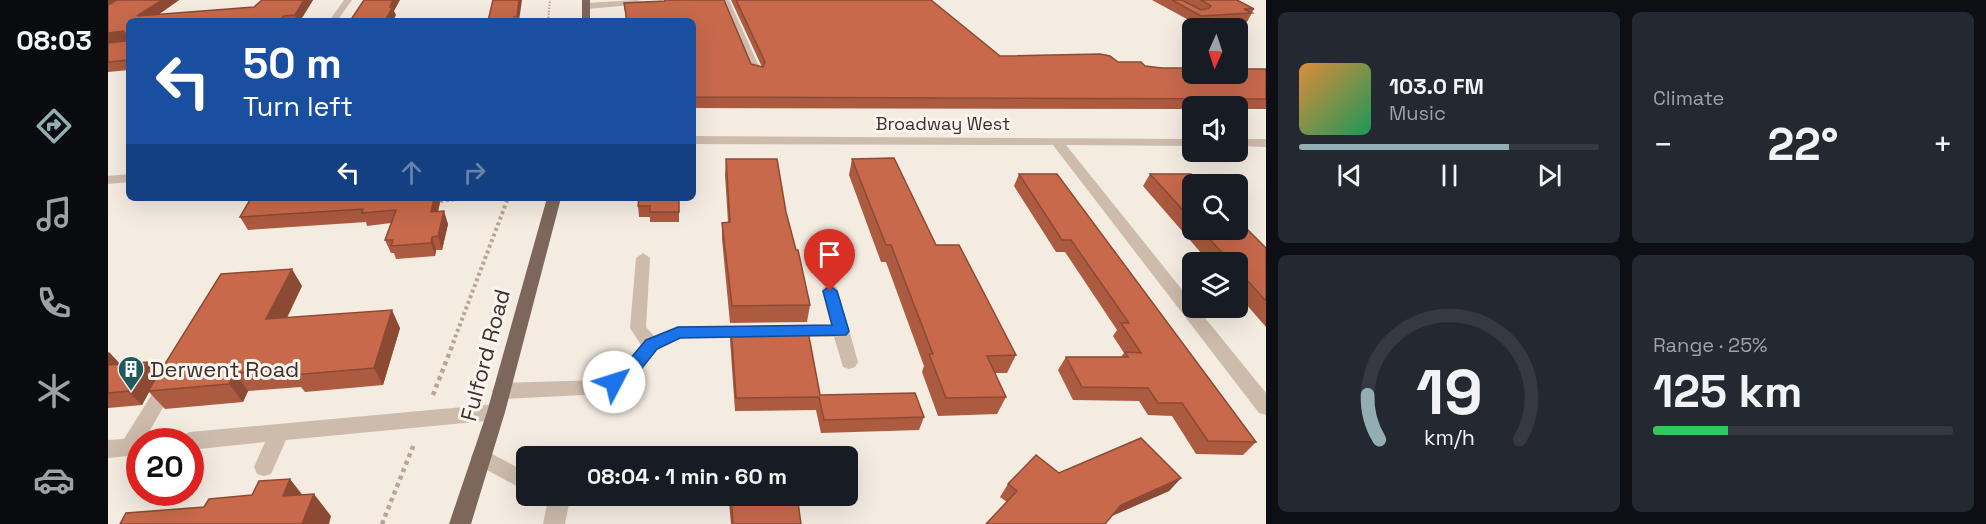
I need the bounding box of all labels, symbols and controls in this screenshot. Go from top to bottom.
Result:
north arrow [1182,18,1248,84]
map controls [1182,18,1248,318]
text: 08:03 [16,23,92,58]
text: 50 m [243,37,342,90]
icon: left [144,42,222,120]
text: 103.0 FM [1389,72,1484,100]
text: Climate [1653,85,1724,111]
text: Turn left [243,89,353,124]
button: sound [1182,96,1248,162]
text: Music [1389,100,1446,126]
icon: directions [33,105,75,147]
street label: Broadway West [876,112,1010,135]
text: 22° [1767,116,1839,173]
text: − [1653,124,1673,166]
text: + [1933,124,1953,166]
icon: left [332,156,365,189]
icon: ahead [395,156,428,189]
icon: right [458,156,491,189]
icon: previous [1333,159,1366,192]
icon: pause [1433,159,1466,192]
icon: next [1533,159,1566,192]
button: search [1182,174,1248,240]
icon: music [33,193,75,235]
pin [804,229,855,291]
icon: arrive [813,238,846,271]
button: layers [1182,252,1248,318]
icon: phone [33,282,75,324]
street label: Fulford Road [454,286,516,424]
text: Range · 25% [1653,332,1768,358]
position arrow [582,350,646,414]
text: 19 [1416,353,1482,432]
building icon: Derwent Road [116,354,146,392]
place label: Derwent Road [150,355,299,383]
text: 125 km [1653,363,1802,420]
icon: climate [33,370,75,412]
text: km/h [1423,425,1475,452]
speed limit sign: 20 [126,428,204,506]
icon: car [33,459,75,501]
text: 08:04 · 1 min · 60 m [587,462,787,490]

